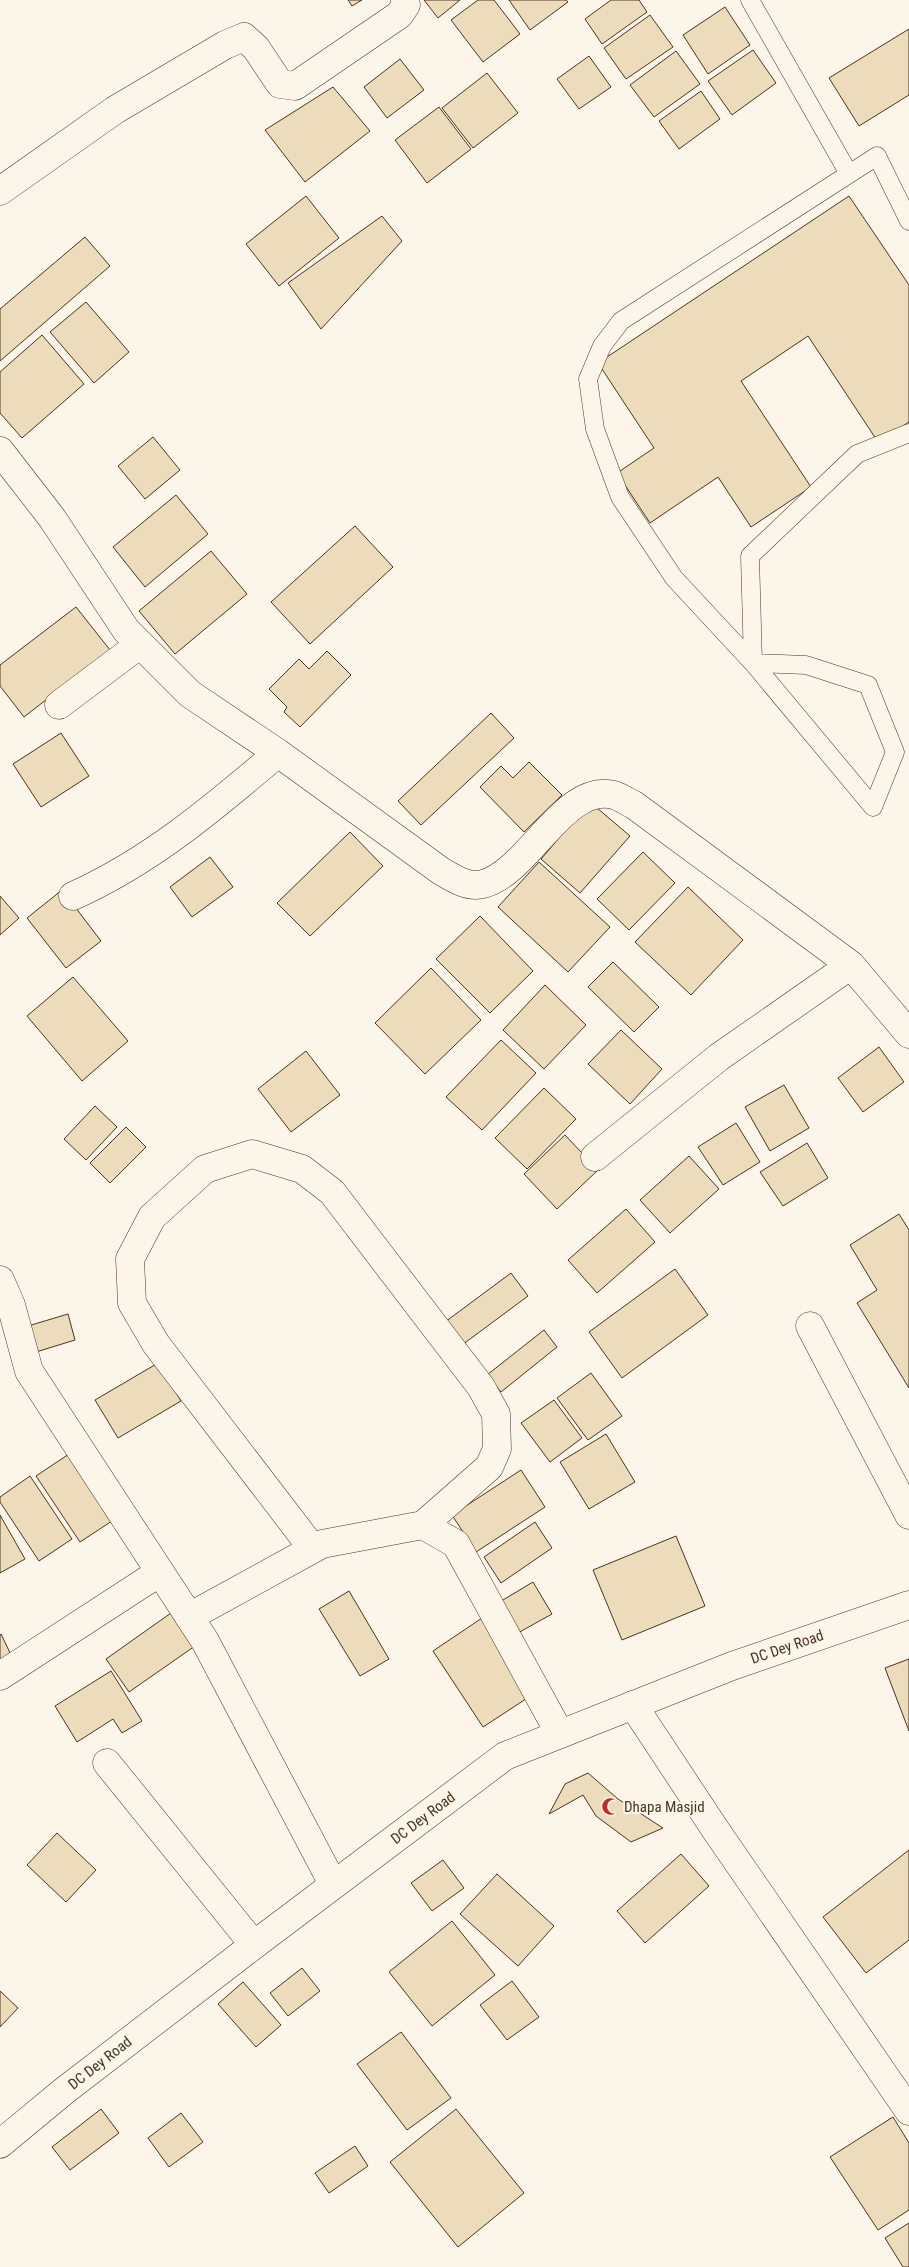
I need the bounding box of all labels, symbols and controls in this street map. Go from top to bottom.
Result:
street label: DC Dey Road [748,1626,826,1668]
street label: DC Dey Road [387,1788,459,1848]
mosque icon: Dhapa Masjid [600,1797,620,1817]
place label: Dhapa Masjid [624,1798,705,1816]
street label: DC Dey Road [65,2033,135,2093]

